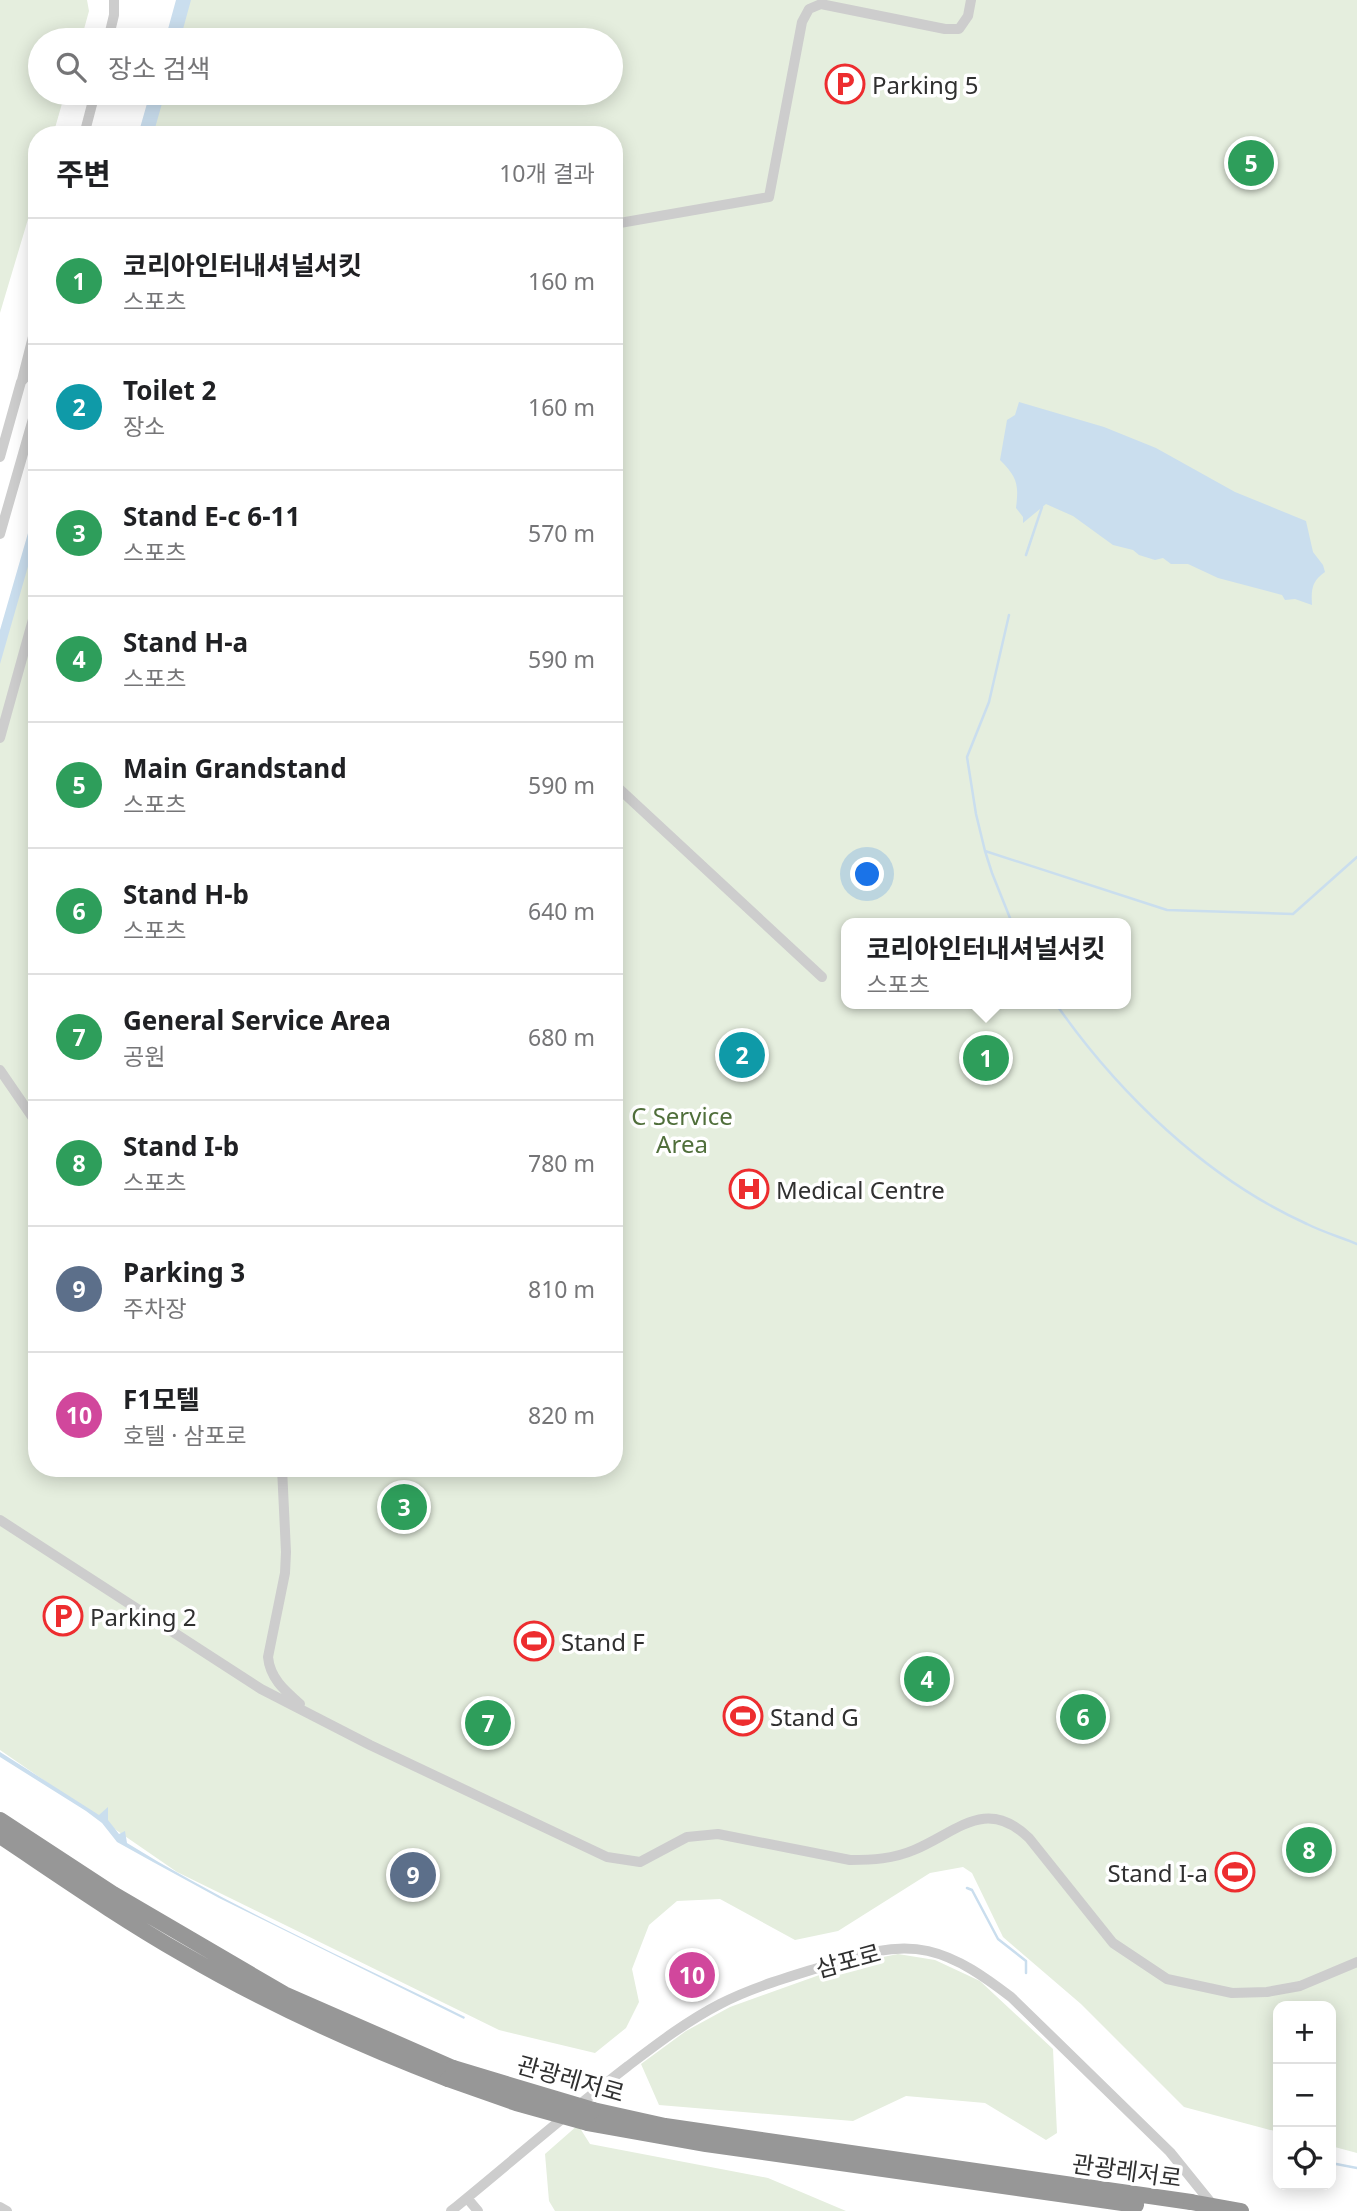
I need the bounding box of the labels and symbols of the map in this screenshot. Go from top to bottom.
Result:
parking icon: Parking 5 [824,63,866,105]
place label: Parking 5 [872,68,978,101]
pin: 5 [1228,137,1274,189]
your location [850,857,884,891]
pin: 2 [719,1029,765,1081]
pin: 1 [963,1032,1009,1084]
park label: C Service Area [631,1099,733,1160]
hospital icon: Medical Centre [728,1168,770,1210]
place label: Medical Centre [776,1173,945,1206]
pin: 3 [381,1481,427,1533]
parking icon: Parking 2 [42,1595,84,1637]
place label: Parking 2 [90,1600,196,1633]
sports icon: Stand F [513,1620,555,1662]
place label: Stand F [561,1625,645,1658]
pin: 4 [904,1653,950,1705]
pin: 6 [1060,1691,1106,1743]
sports icon: Stand G [722,1695,764,1737]
pin: 7 [465,1697,511,1749]
place label: Stand G [770,1700,859,1733]
pin: 8 [1286,1824,1332,1876]
pin: 9 [390,1849,436,1901]
sports icon: Stand I-a [1214,1851,1256,1893]
place label: Stand I-a [1108,1856,1208,1889]
street label: 삼포로 [812,1935,884,1985]
pin: 10 [669,1949,715,2001]
street label: 관광레저로 [513,2047,629,2109]
street label: 관광레저로 [1070,2146,1184,2194]

